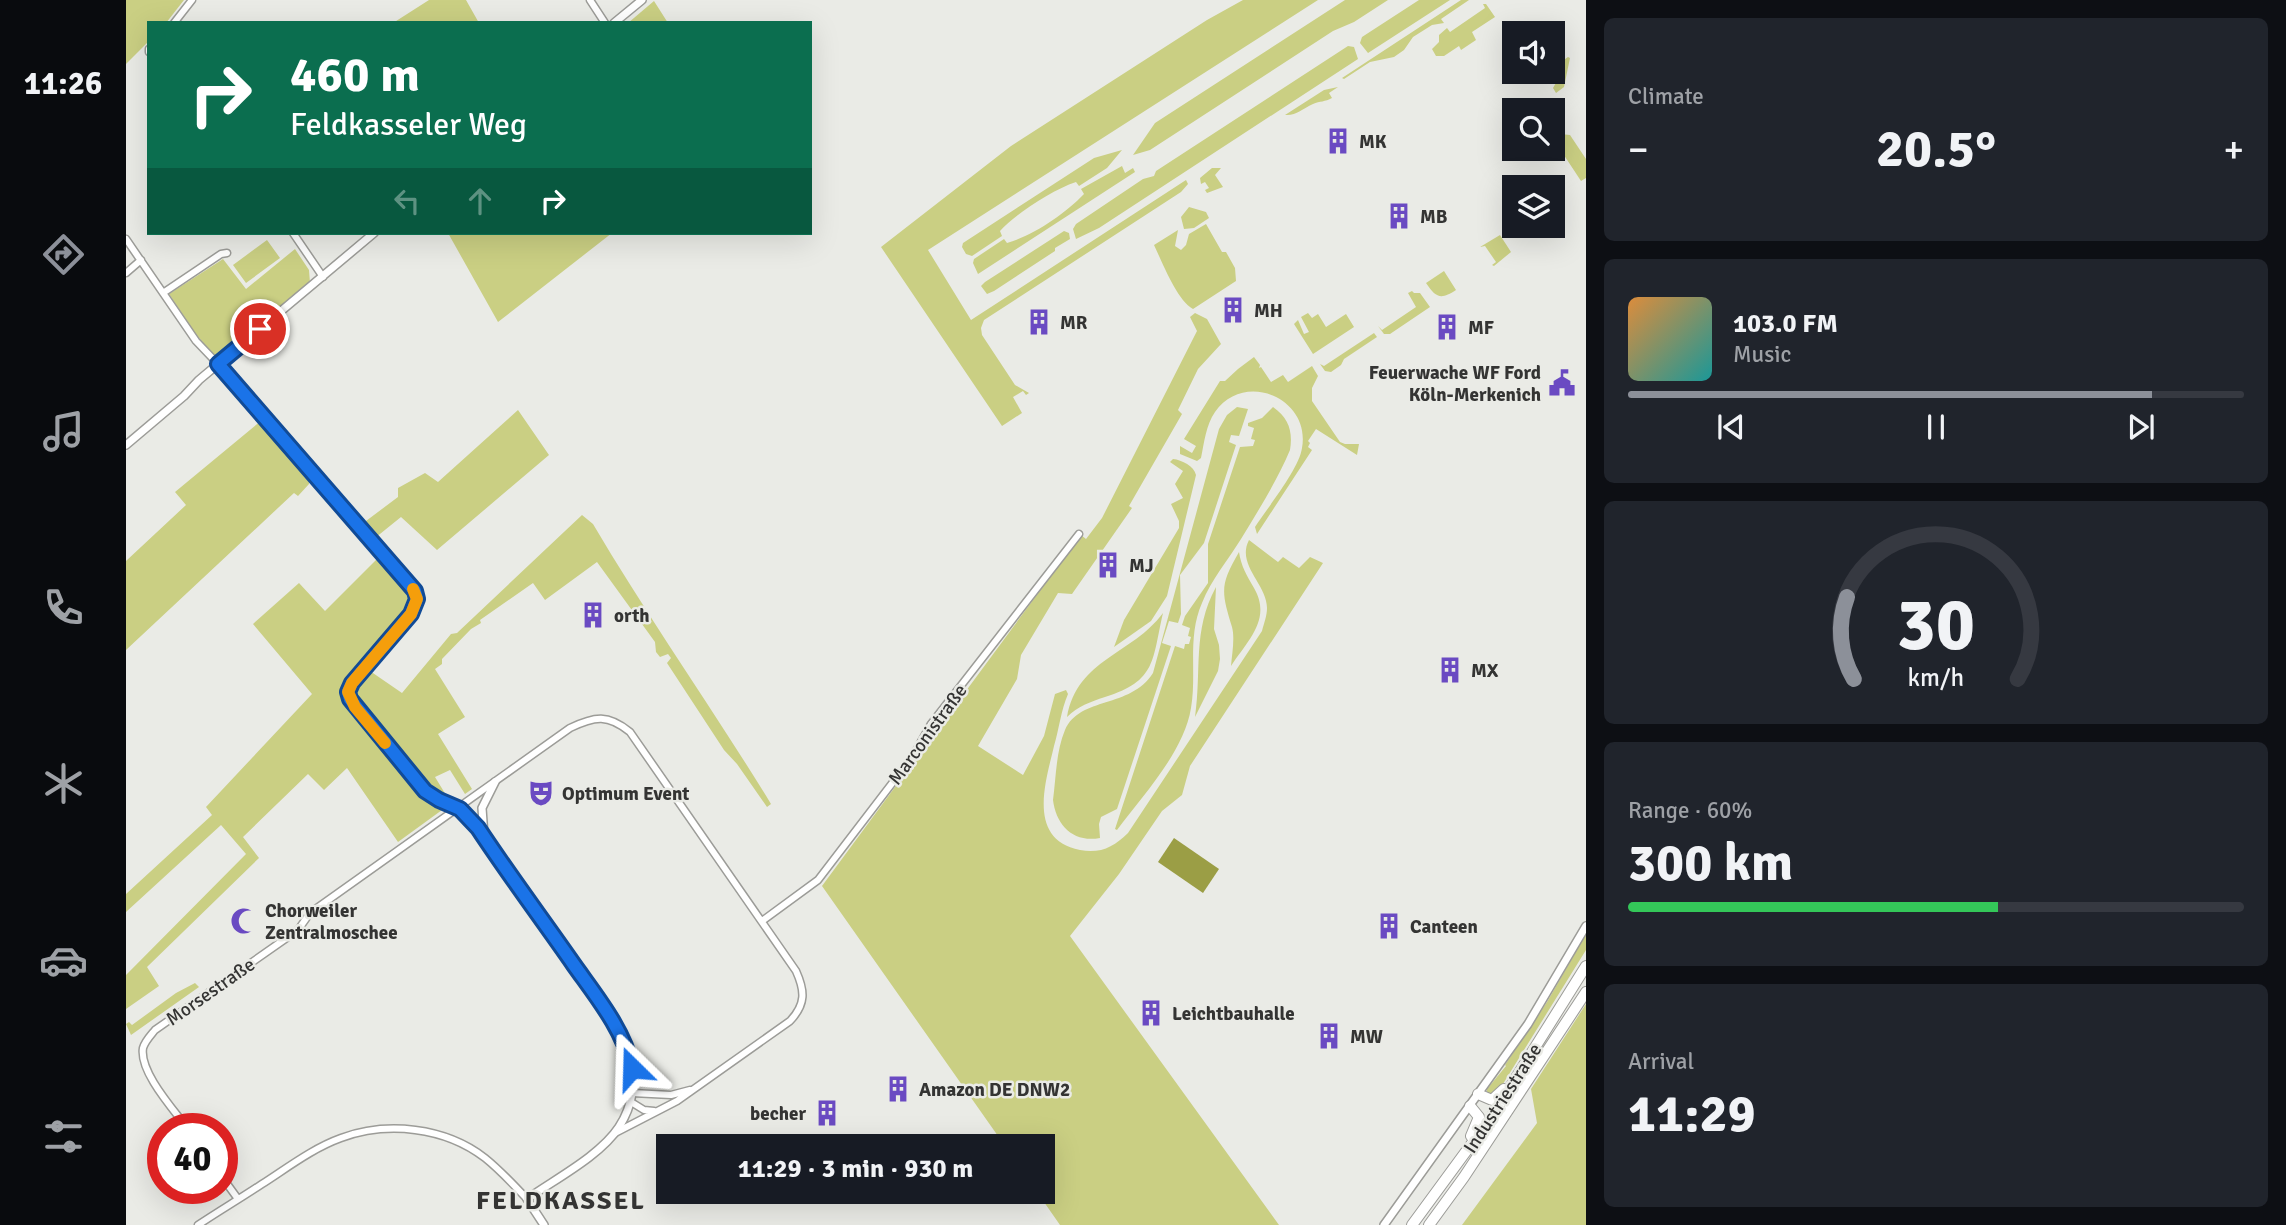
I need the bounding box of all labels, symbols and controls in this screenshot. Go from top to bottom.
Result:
map controls [1502,21,1565,238]
button: sound [1502,21,1565,84]
text: 460 m [290,45,420,105]
icon: right [175,49,266,140]
text: 11:26 [24,64,102,103]
text: Climate [1628,82,1704,111]
button: search [1502,98,1565,161]
text: Feldkasseler Weg [290,105,527,144]
text: 20.5° [1876,117,1996,181]
building icon: MK [1323,126,1353,156]
text: − [1628,126,1649,173]
text: + [2223,126,2244,173]
place label: MK [1359,130,1387,154]
button: layers [1502,175,1565,238]
icon: left [388,182,426,220]
icon: ahead [461,182,499,220]
icon: right [534,182,572,220]
building icon: MB [1384,201,1414,231]
place label: MB [1420,205,1448,229]
icon: directions [39,230,88,279]
building icon: MH [1218,295,1248,325]
pin [230,299,290,359]
place label: MH [1254,299,1283,323]
building icon: MR [1024,307,1054,337]
text: 103.0 FM [1733,308,1838,340]
icon: arrive [241,310,279,348]
place label: MR [1060,311,1088,335]
building icon: MF [1432,312,1462,342]
place label: MF [1468,316,1494,340]
text: Music [1733,340,1791,369]
place label: Feuerwache WF Ford Köln-Merkenich [1369,361,1541,407]
public building icon: Feuerwache WF Ford Köln-Merkenich [1547,368,1577,398]
icon: music [39,407,88,456]
icon: previous [1712,408,1750,446]
icon: pause [1917,408,1955,446]
icon: next [2122,408,2160,446]
building icon: MJ [1093,550,1123,580]
place label: MJ [1129,554,1154,578]
text: 30 [1897,581,1975,670]
icon: phone [39,583,88,632]
building icon: orth [578,600,608,630]
place label: orth [614,604,650,628]
building icon: MX [1435,655,1465,685]
place label: MX [1471,659,1499,683]
text: km/h [1908,661,1964,692]
street label: Marconistraße [883,680,972,790]
icon: climate [39,759,88,808]
theatre icon: Optimum Event [526,778,556,808]
place label: Optimum Event [562,782,689,806]
text: Range · 60% [1628,796,1752,825]
text: 300 km [1628,831,1793,895]
place label: Chorweiler Zentralmoschee [265,899,398,945]
mosque icon: Chorweiler Zentralmoschee [229,906,259,936]
building icon: Canteen [1374,911,1404,941]
place label: Canteen [1410,915,1478,939]
icon: car [39,936,88,985]
street label: Morsestraße [162,952,260,1031]
building icon: Leichtbauhalle [1136,998,1166,1028]
place label: Leichtbauhalle [1172,1002,1295,1026]
building icon: MW [1314,1021,1344,1051]
place label: MW [1350,1025,1383,1049]
position arrow [595,1031,669,1105]
street label: Industriestraße [1458,1039,1547,1158]
text: Arrival [1628,1047,1694,1076]
building icon: Amazon DE DNW2 [883,1074,913,1104]
place label: Amazon DE DNW2 [919,1078,1070,1102]
text: 11:29 [1628,1082,1756,1146]
building icon: becher [812,1098,842,1128]
place label: becher [750,1102,806,1126]
icon: filters [39,1112,88,1161]
speed limit sign: 40 [147,1113,238,1204]
text: 11:29 · 3 min · 930 m [738,1153,973,1185]
district label: FELDKASSEL [476,1185,646,1217]

